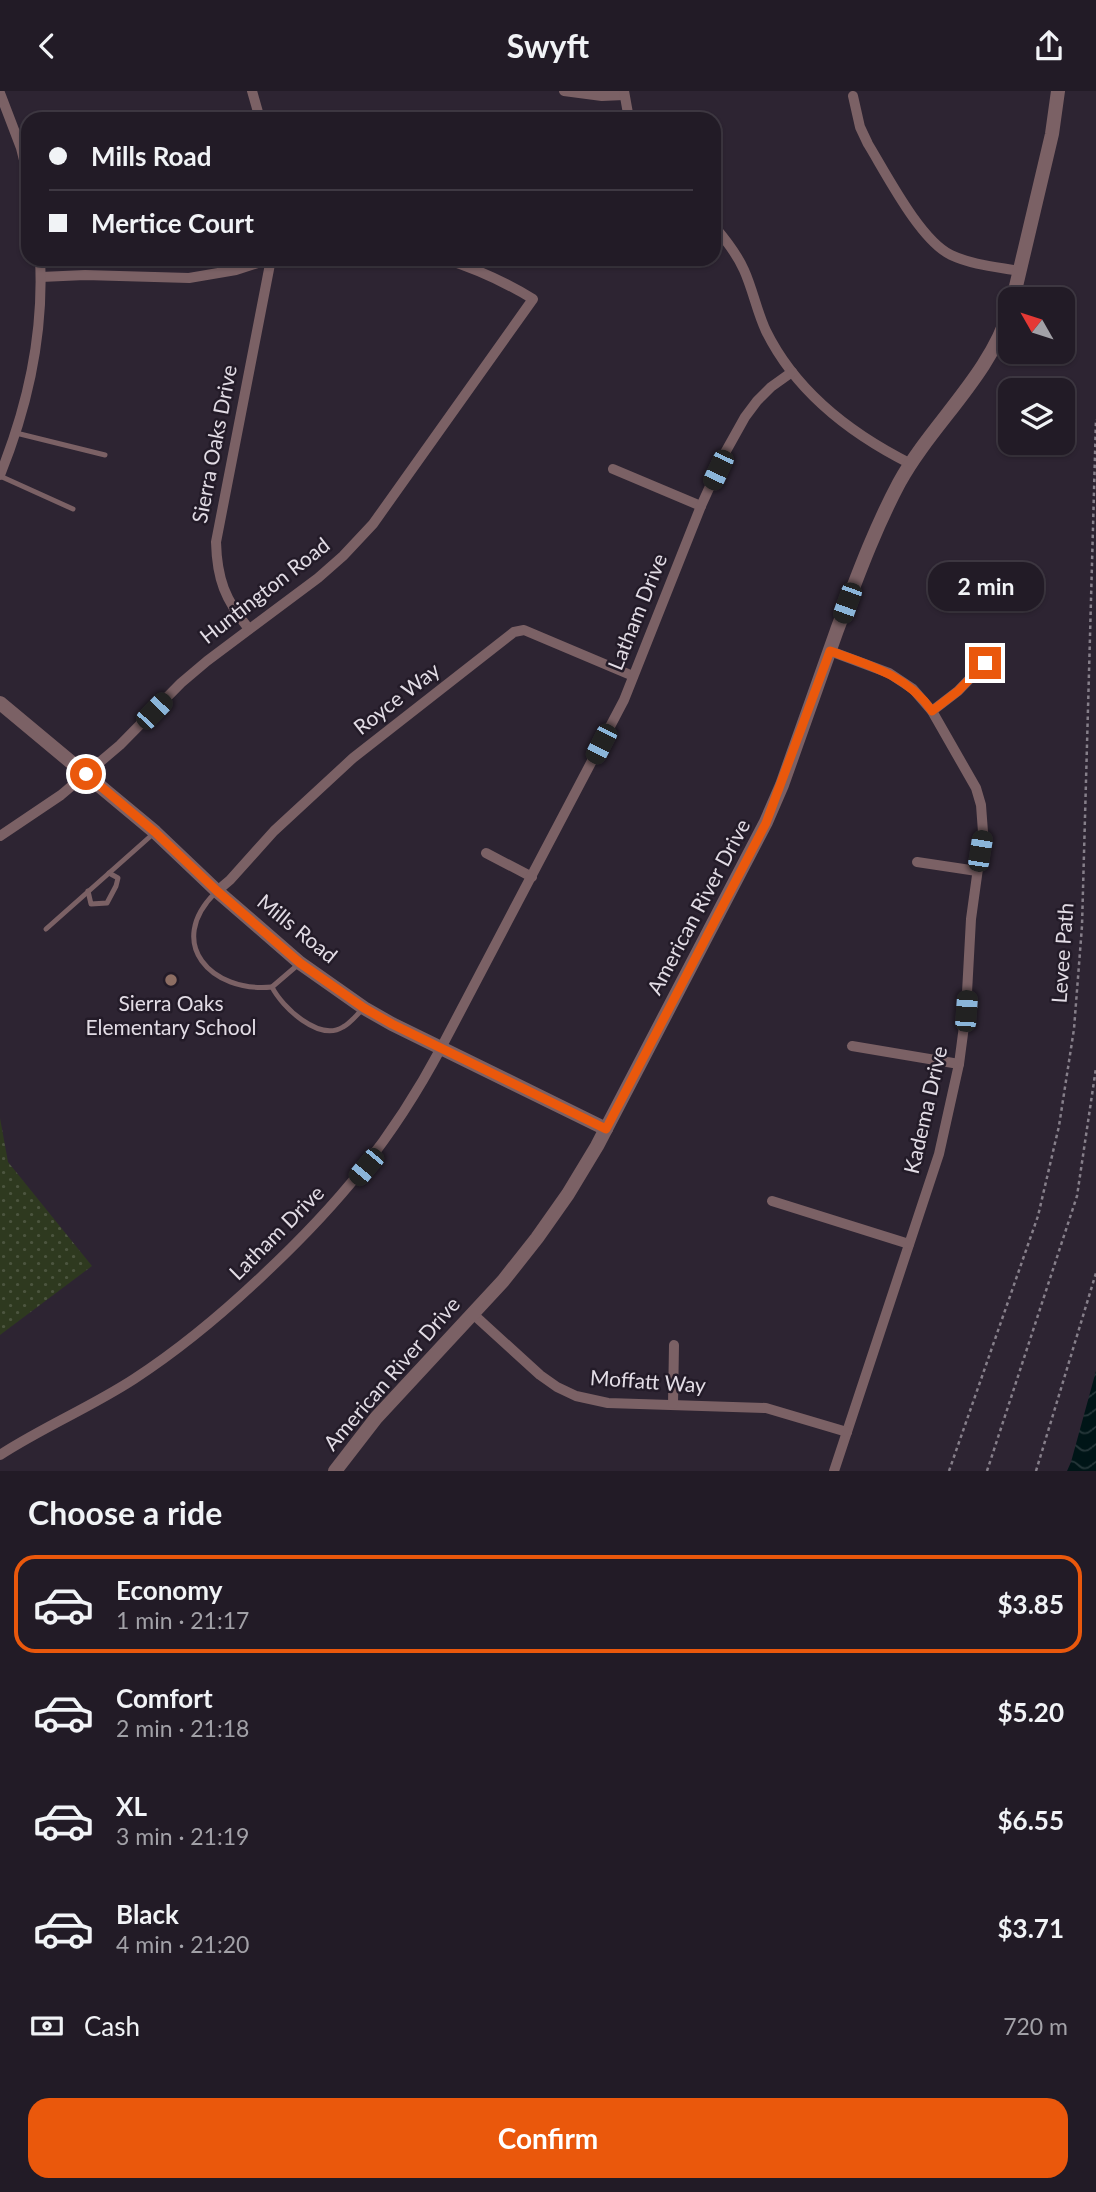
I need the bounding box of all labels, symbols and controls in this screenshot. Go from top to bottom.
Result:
text: Swyft [507,26,589,65]
icon: back [28,27,66,65]
icon: share [1030,27,1068,65]
text: Mills Road [91,140,211,172]
text: Mertice Court [91,207,254,239]
north arrow [998,287,1074,364]
map controls [998,287,1075,455]
street label: Sierra Oaks Drive [186,363,241,525]
button: layers [998,378,1075,455]
car [700,447,737,493]
street label: Huntington Road [194,531,334,648]
street label: Latham Drive [602,550,671,673]
callout: 2 min [927,561,1043,611]
text: 2 min [957,572,1015,600]
car [830,580,865,626]
route end [969,647,1001,679]
street label: Royce Way [348,656,444,739]
car [132,689,177,733]
car [583,721,620,767]
route start [70,758,102,790]
street label: American River Drive [641,814,755,998]
car [967,829,994,873]
street label: Mills Road [253,888,343,968]
street label: Levee Path [1046,902,1077,1004]
marker: Sierra Oaks Elementary School [163,972,179,988]
car [955,989,978,1033]
place label: Sierra Oaks Elementary School [85,990,257,1039]
street label: Kadema Drive [898,1043,951,1176]
car [345,1144,388,1190]
street label: Latham Drive [223,1179,328,1284]
street label: American River Drive [317,1291,464,1455]
street label: Moffatt Way [589,1364,707,1397]
text: Choose a ride [28,1493,222,1532]
icon: car [32,1573,95,1636]
text: Economy [116,1574,222,1606]
text: $3.85 [998,1588,1064,1620]
text: 1 min · 21:17 [116,1606,249,1634]
icon: car [32,1681,95,1744]
text: Comfort [116,1682,213,1714]
text: $5.20 [998,1696,1064,1728]
text: 2 min · 21:18 [116,1714,249,1742]
icon: car [32,1789,95,1852]
text: XL [116,1790,147,1822]
text: $6.55 [998,1804,1064,1836]
text: 3 min · 21:19 [116,1822,249,1850]
icon: car [32,1897,95,1960]
text: Black [116,1898,179,1930]
text: $3.71 [998,1912,1064,1944]
text: 4 min · 21:20 [116,1930,249,1958]
icon: cash [28,2007,66,2045]
text: Cash [84,2010,140,2042]
text: 720 m [1003,2012,1068,2040]
button: Confirm [28,2098,1068,2178]

